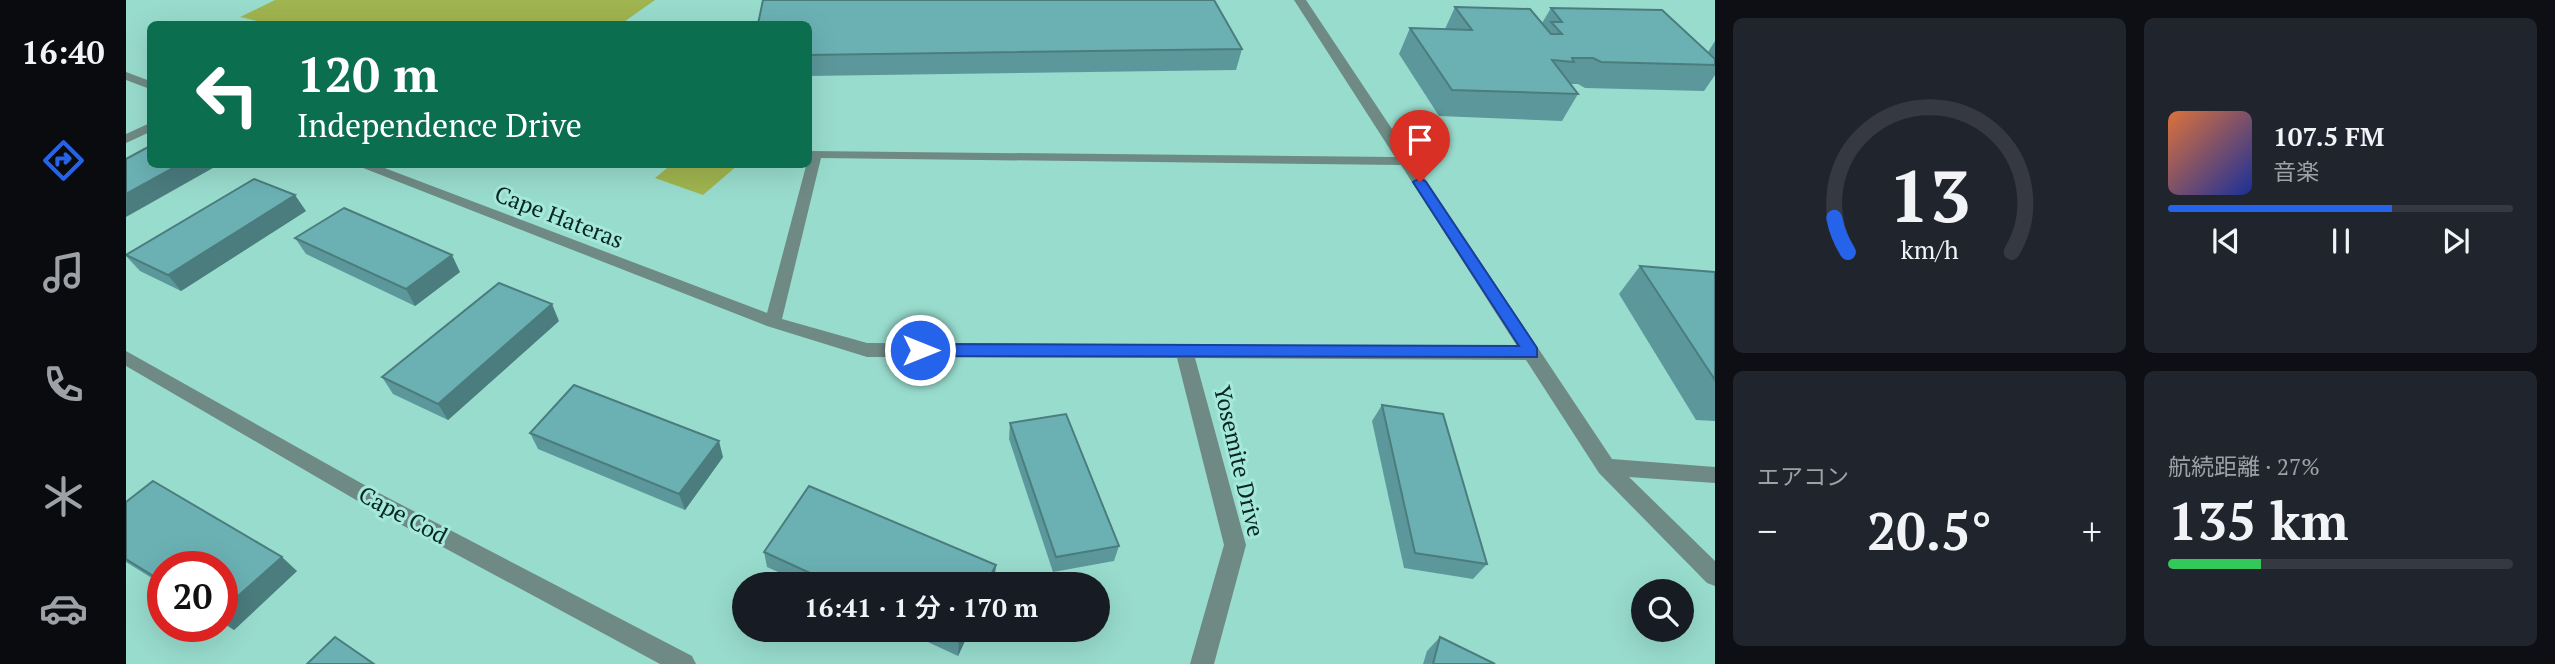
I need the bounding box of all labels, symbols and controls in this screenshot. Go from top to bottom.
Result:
text: 16:40 [21,31,105,73]
text: 120 m [297,41,439,106]
icon: left [182,49,273,140]
text: Independence Drive [297,104,582,146]
pin [1390,110,1450,182]
text: 107.5 FM [2273,119,2384,153]
icon: arrive [1401,121,1439,159]
icon: directions [39,136,88,185]
text: 13 [1888,146,1971,243]
text: 音楽 [2273,156,2319,187]
street label: Cape Hateras [490,178,628,255]
icon: previous [2207,222,2245,260]
icon: pause [2322,222,2360,260]
icon: next [2437,222,2475,260]
text: km/h [1901,233,1959,266]
icon: music [39,248,88,297]
position arrow [883,313,957,387]
icon: phone [39,360,88,409]
street label: Yosemite Drive [1207,382,1272,540]
text: 航続距離 · 27% [2168,451,2320,482]
text: エアコン [1757,461,1849,492]
icon: climate [39,472,88,521]
street label: Cape Cod [353,478,453,551]
text: 135 km [2168,486,2349,555]
text: 20.5° [1867,496,1992,565]
text: − [1757,506,1777,556]
text: + [2082,506,2102,556]
speed limit sign: 20 [147,551,238,642]
map controls [1631,579,1694,642]
button: search [1631,579,1694,642]
icon: car [39,584,88,633]
text: 16:41 · 1 分 · 170 m [804,590,1038,624]

